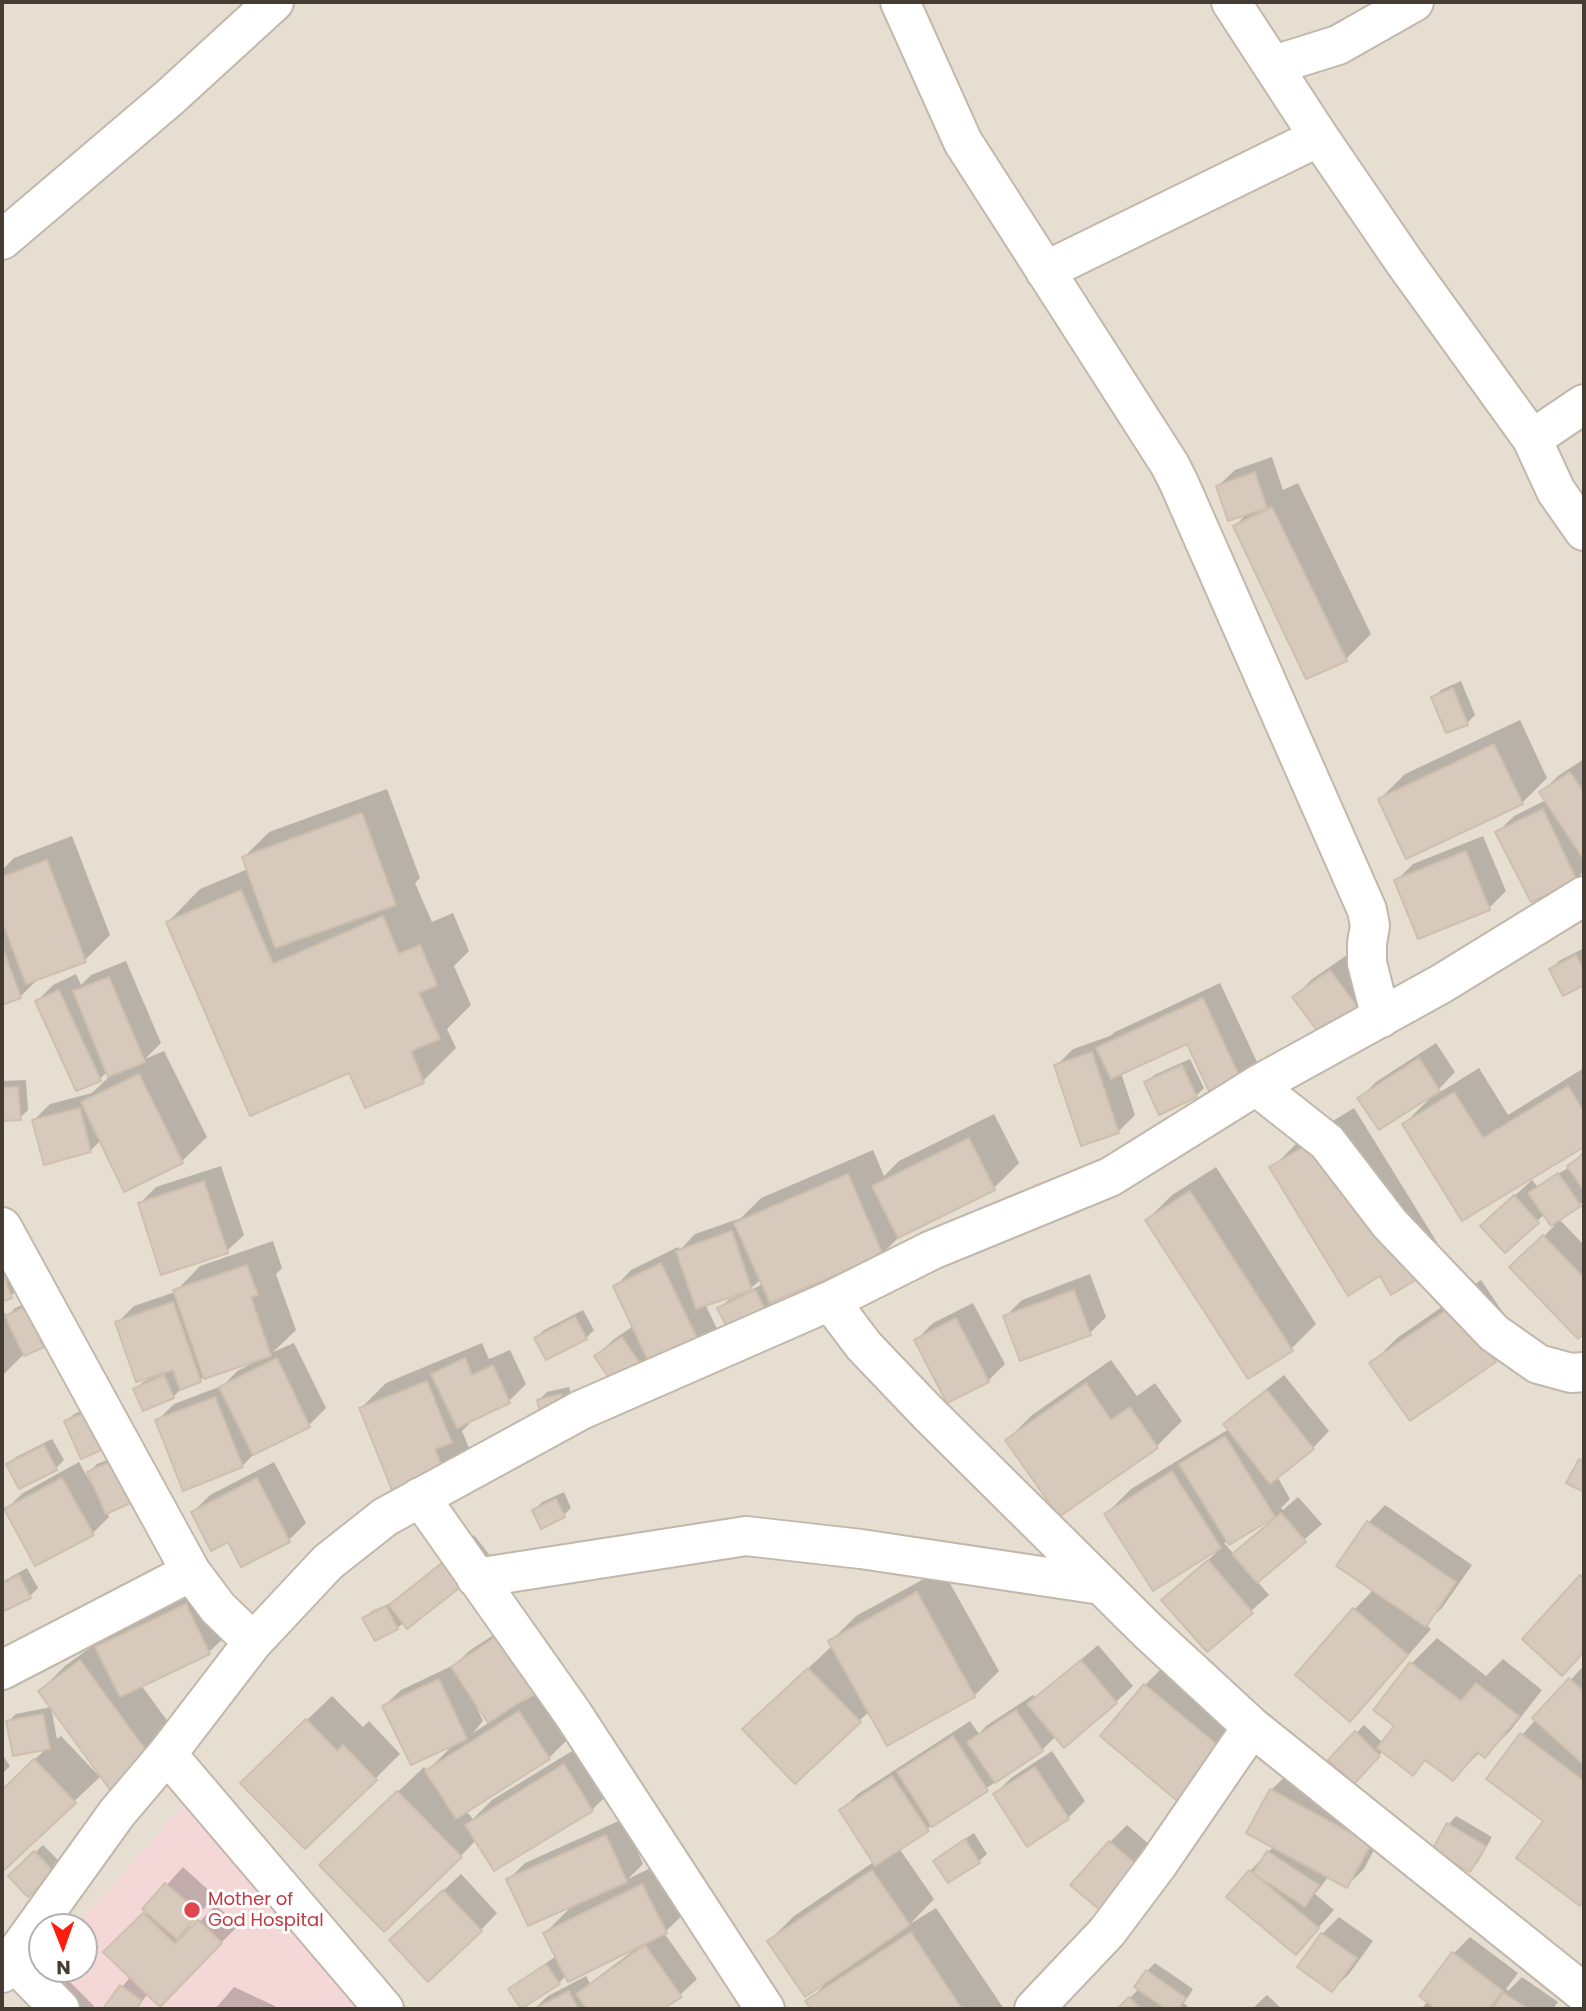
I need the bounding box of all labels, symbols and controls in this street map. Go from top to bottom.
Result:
place label: Mother of God Hospital [208,1889,324,1932]
marker: Mother of God Hospital [182,1900,202,1920]
north arrow [28,1913,98,1983]
text: N [56,1954,71,1981]

